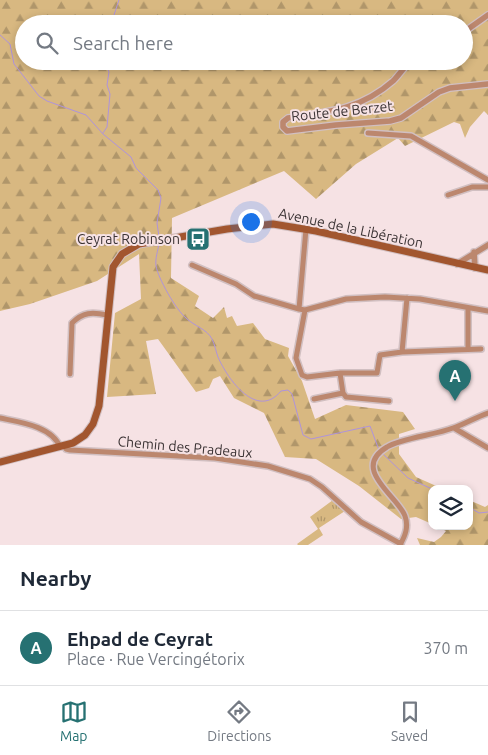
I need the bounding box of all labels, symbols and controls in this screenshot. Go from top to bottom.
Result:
search box [15,15,473,70]
icon: search [33,29,61,57]
text: Search here [73,32,173,54]
street label: Route de Berzet [290,98,394,124]
street label: Avenue de la Libération [277,205,425,251]
your location [238,209,264,235]
bus stop icon: Ceyrat Robinson [185,226,211,252]
place label: Ceyrat Robinson [77,231,180,247]
pin: A [439,360,471,401]
street label: Chemin des Pradeaux [117,433,253,461]
map controls [428,485,473,530]
button: layers [428,485,473,530]
text: Nearby [20,566,91,590]
text: Ehpad de Ceyrat [67,628,213,650]
text: A [30,639,42,657]
text: 370 m [423,639,468,657]
text: Place · Rue Vercingétorix [67,650,245,668]
tab: Map [60,698,88,744]
tab: Directions [207,698,271,744]
tab: Saved [391,698,428,744]

